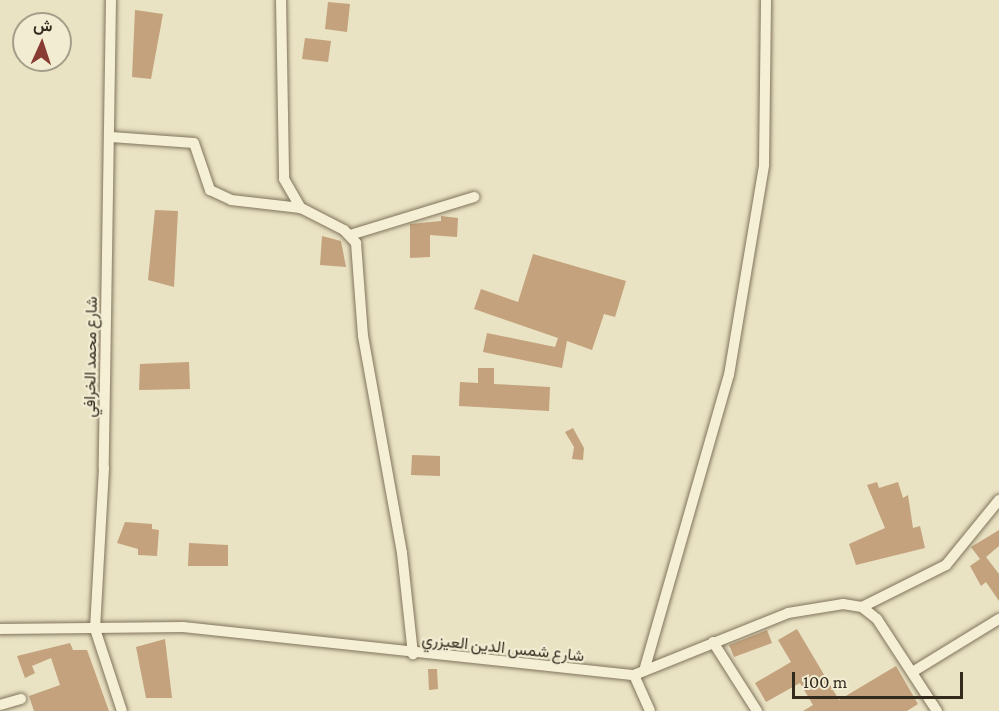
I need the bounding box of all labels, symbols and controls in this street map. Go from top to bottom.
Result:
north arrow [12,12,72,72]
text: ش [33,17,53,35]
street label: شارع محمد الخرافي [80,296,102,418]
street label: شارع شمس الدين العيزري [421,630,585,666]
scale bar [795,660,966,698]
text: 100 m [803,672,847,692]

